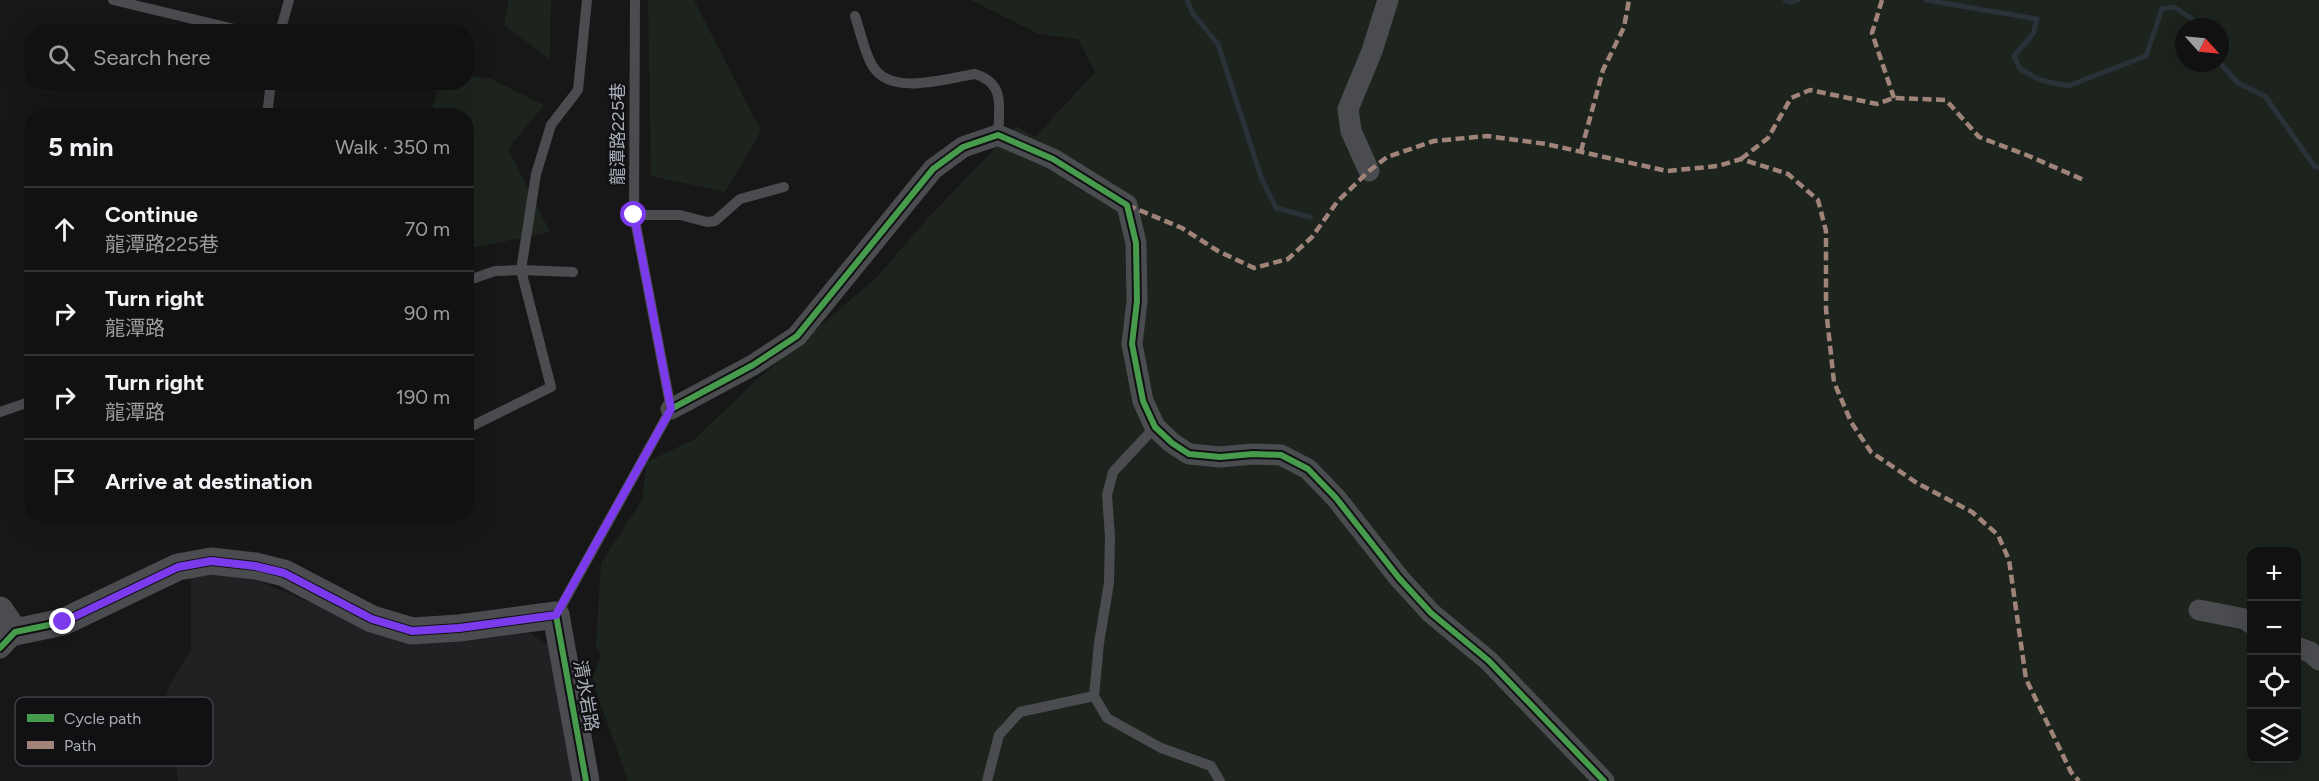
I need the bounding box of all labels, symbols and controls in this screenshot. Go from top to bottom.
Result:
north arrow [2175,18,2229,72]
search box [24,24,474,90]
icon: search [45,41,78,74]
text: Search here [93,44,211,71]
street label: 龍潭路225巷 [607,83,629,185]
text: 5 min [48,131,114,163]
text: Walk · 350 m [335,135,450,159]
text: Continue [105,201,198,228]
route start [620,201,646,227]
icon: ahead [48,213,81,246]
text: 70 m [404,217,450,241]
text: 龍潭路225巷 [105,232,219,256]
text: Turn right [105,285,204,312]
icon: right [48,297,81,330]
text: 90 m [404,301,450,325]
text: 龍潭路 [105,316,165,340]
text: Turn right [105,369,204,396]
icon: right [48,381,81,414]
text: 190 m [396,385,450,409]
text: 龍潭路 [105,400,165,424]
icon: arrive [48,465,81,498]
text: Arrive at destination [105,468,313,495]
map controls [2247,547,2301,763]
button: + [2247,547,2301,601]
button: − [2247,601,2301,655]
route end [49,608,75,634]
button: locate [2247,655,2301,709]
street label: 清水岩路 [569,659,603,733]
legend [15,697,213,766]
text: Cycle path [64,709,141,728]
button: layers [2247,709,2301,763]
text: Path [64,736,96,755]

